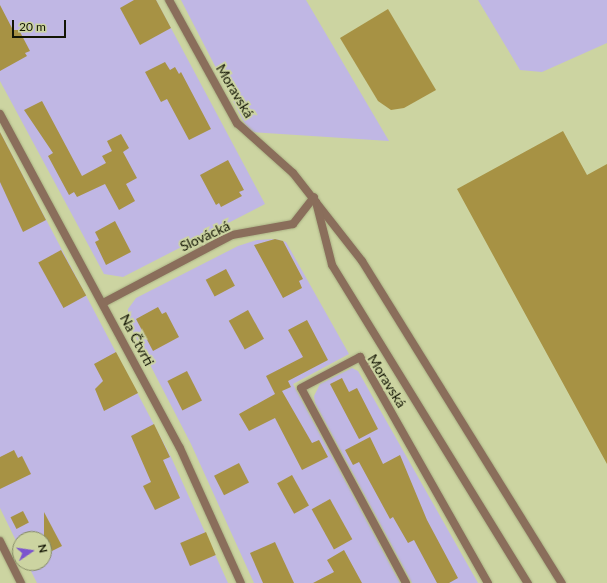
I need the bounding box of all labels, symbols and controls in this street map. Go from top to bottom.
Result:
scale bar [14,12,68,38]
text: 20 m [19,19,46,34]
street label: Moravská [212,61,258,121]
street label: Slovácká [177,217,233,255]
street label: Na Čtvrti [116,311,158,369]
street label: Moravská [364,351,410,411]
north arrow [12,531,52,571]
text: N [36,543,50,554]

